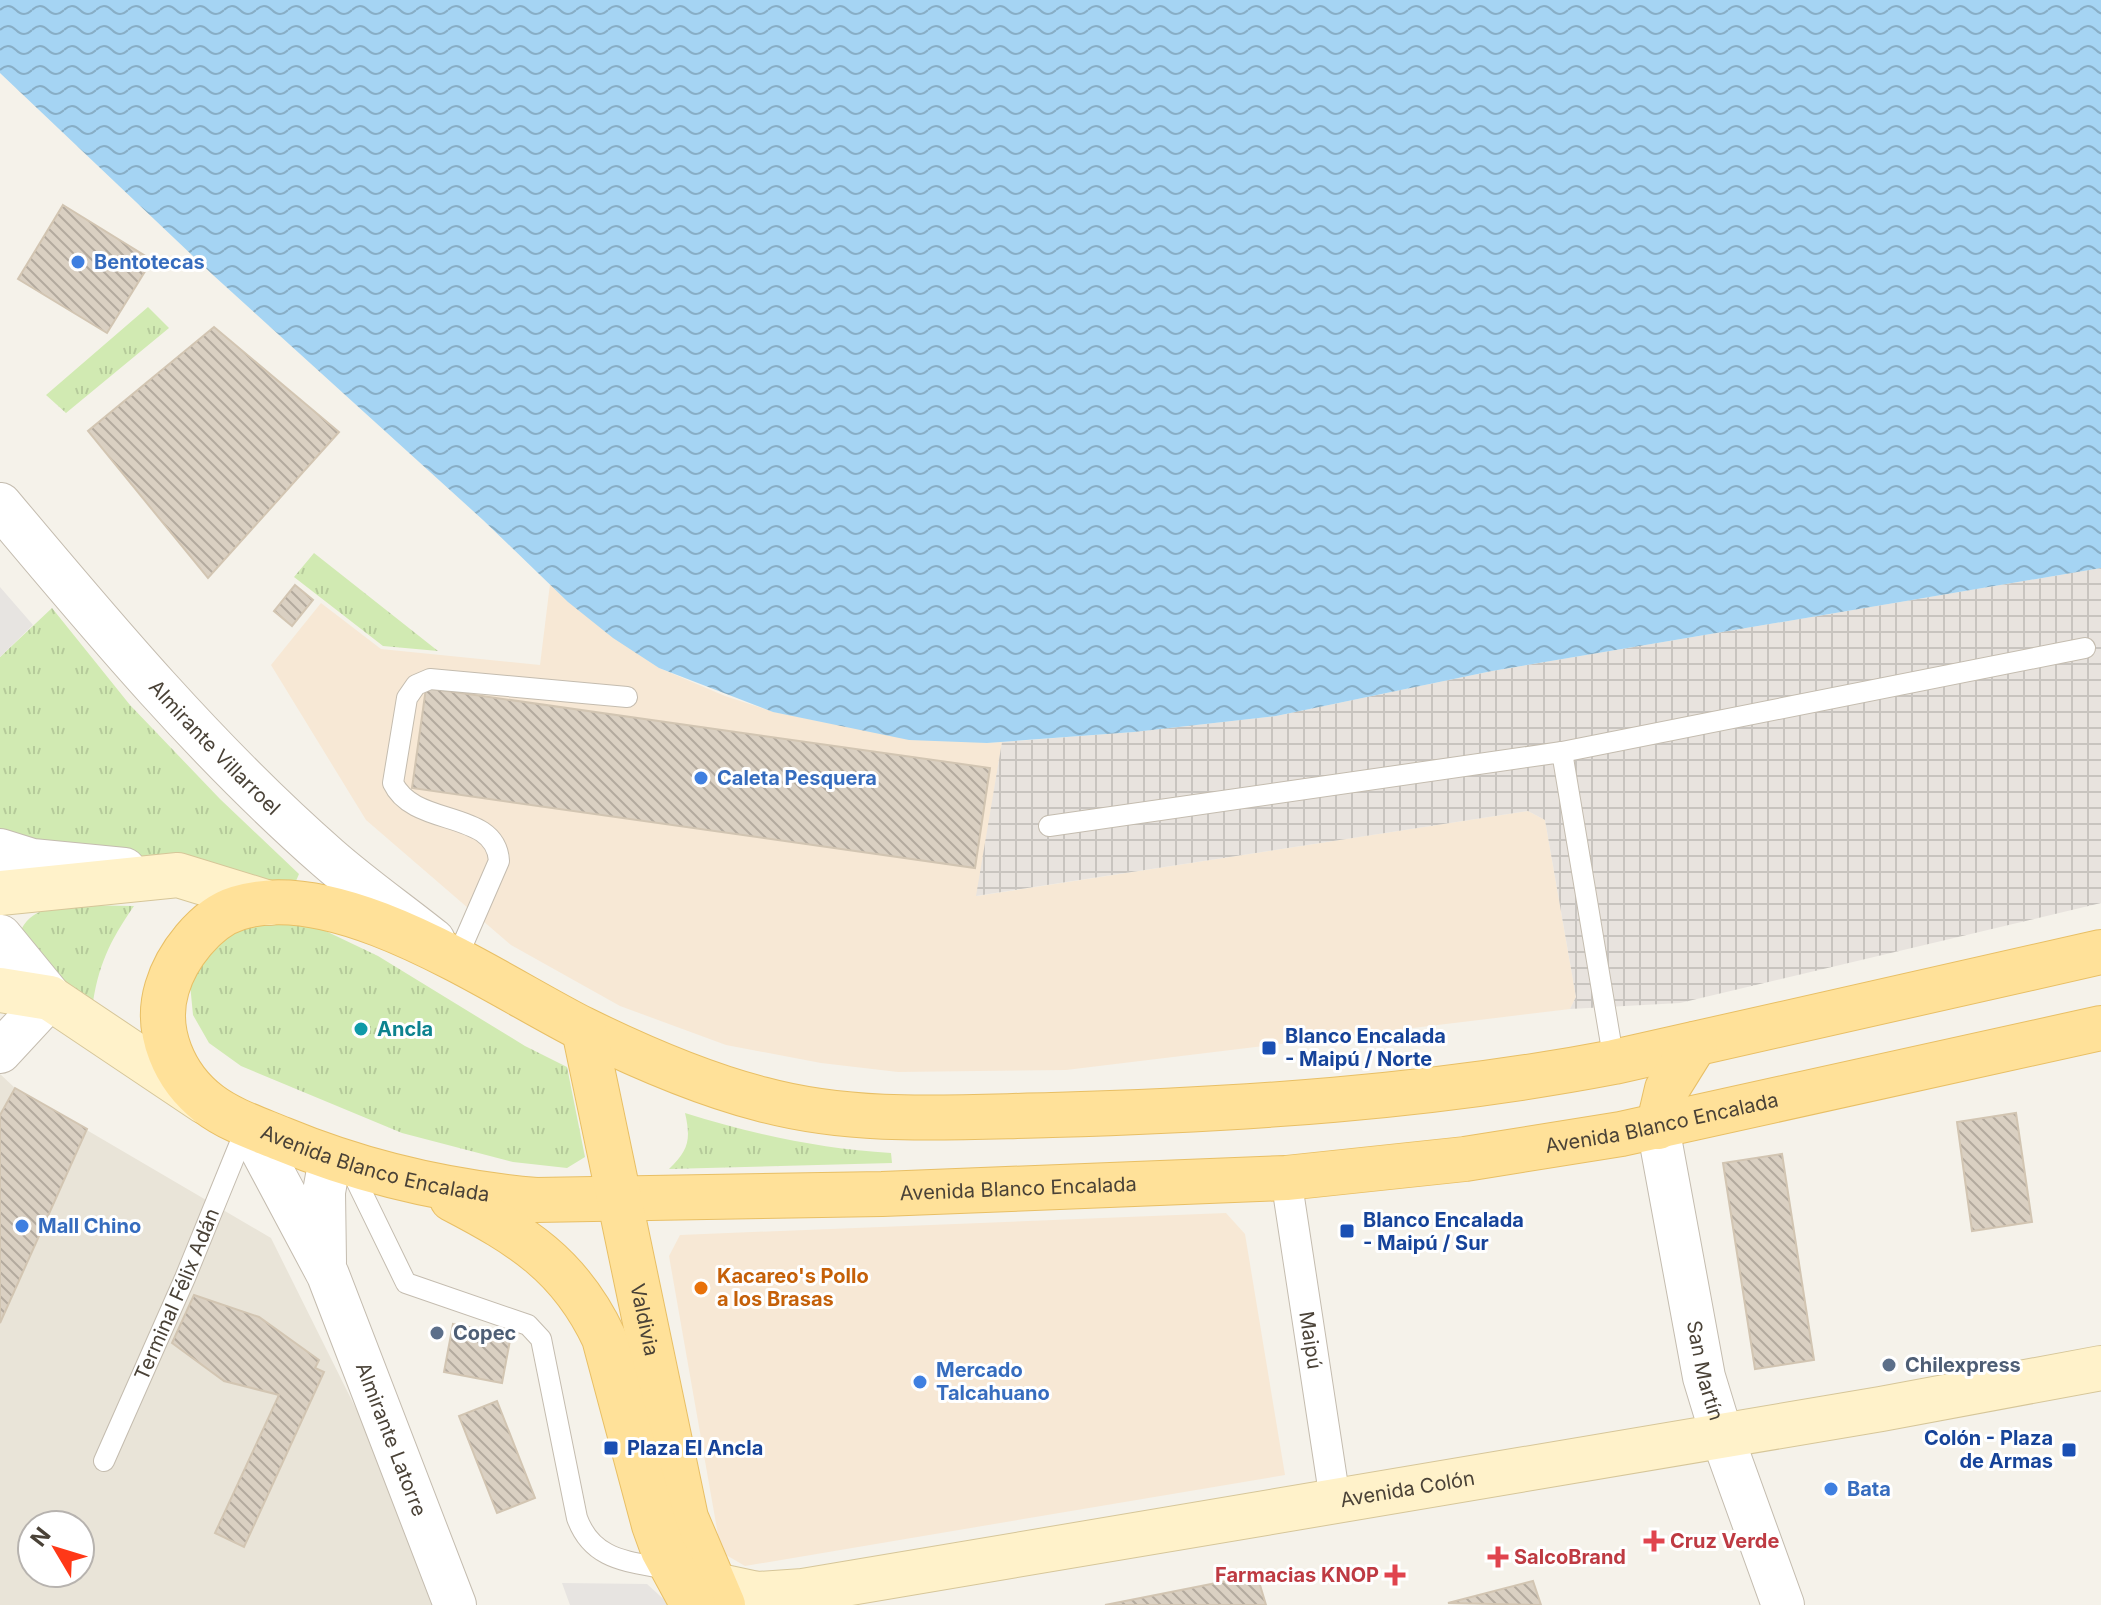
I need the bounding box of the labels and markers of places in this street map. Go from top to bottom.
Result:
place label: Bentotecas [94,250,205,274]
marker: Bentotecas [69,253,87,271]
place label: Caleta Pesquera [717,766,877,790]
marker: Caleta Pesquera [692,769,710,787]
place label: Ancla [377,1017,433,1041]
marker: Ancla [352,1020,370,1038]
place label: Blanco Encalada - Maipú / Norte [1285,1024,1446,1071]
marker: Blanco Encalada - Maipú / Norte [1260,1039,1278,1057]
place label: Blanco Encalada - Maipú / Sur [1363,1208,1524,1255]
place label: Mall Chino [38,1214,141,1238]
marker: Mall Chino [13,1217,31,1235]
marker: Blanco Encalada - Maipú / Sur [1338,1222,1356,1240]
place label: Kacareo's Pollo a los Brasas [717,1264,869,1311]
marker: Kacareo's Pollo a los Brasas [692,1279,710,1297]
place label: Copec [453,1321,516,1345]
marker: Copec [428,1324,446,1342]
place label: Chilexpress [1905,1353,2021,1377]
marker: Chilexpress [1880,1356,1898,1374]
place label: Mercado Talcahuano [936,1358,1050,1405]
marker: Mercado Talcahuano [911,1373,929,1391]
place label: Colón - Plaza de Armas [1924,1426,2053,1473]
place label: Plaza El Ancla [627,1436,763,1460]
marker: Plaza El Ancla [602,1439,620,1457]
marker: Colón - Plaza de Armas [2060,1441,2078,1459]
place label: Bata [1847,1477,1891,1501]
marker: Bata [1822,1480,1840,1498]
place label: Cruz Verde [1670,1529,1779,1553]
marker: Cruz Verde [1645,1532,1663,1550]
place label: SalcoBrand [1514,1545,1626,1569]
marker: SalcoBrand [1489,1548,1507,1566]
place label: Farmacias KNOP [1215,1563,1379,1587]
marker: Farmacias KNOP [1386,1566,1404,1584]

